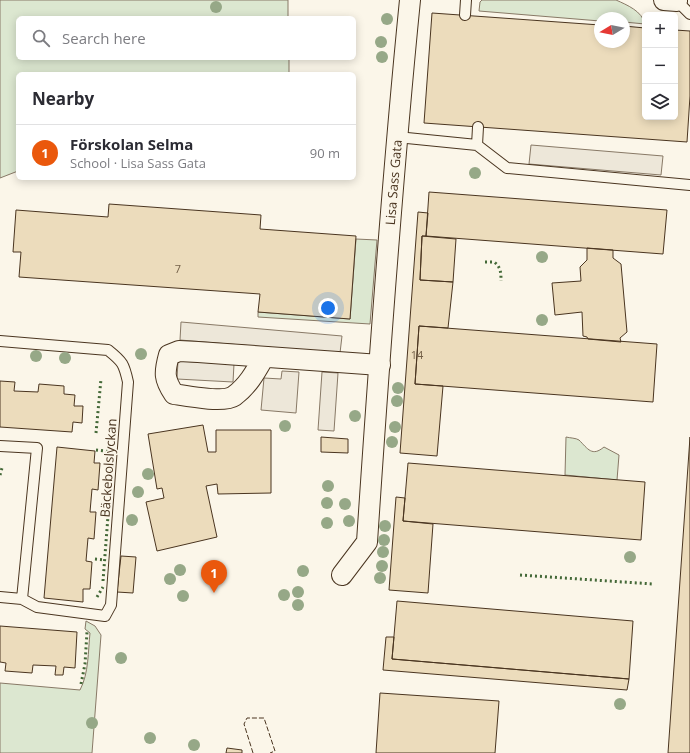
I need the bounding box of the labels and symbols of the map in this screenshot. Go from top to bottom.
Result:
north arrow [594,12,630,48]
street label: Lisa Sass Gata [381,139,406,226]
house number: 7 [175,261,181,276]
your location [318,298,338,318]
house number: 14 [411,347,424,362]
street label: Bäckebolslyckan [96,418,120,518]
pin: 1 [201,560,227,593]

